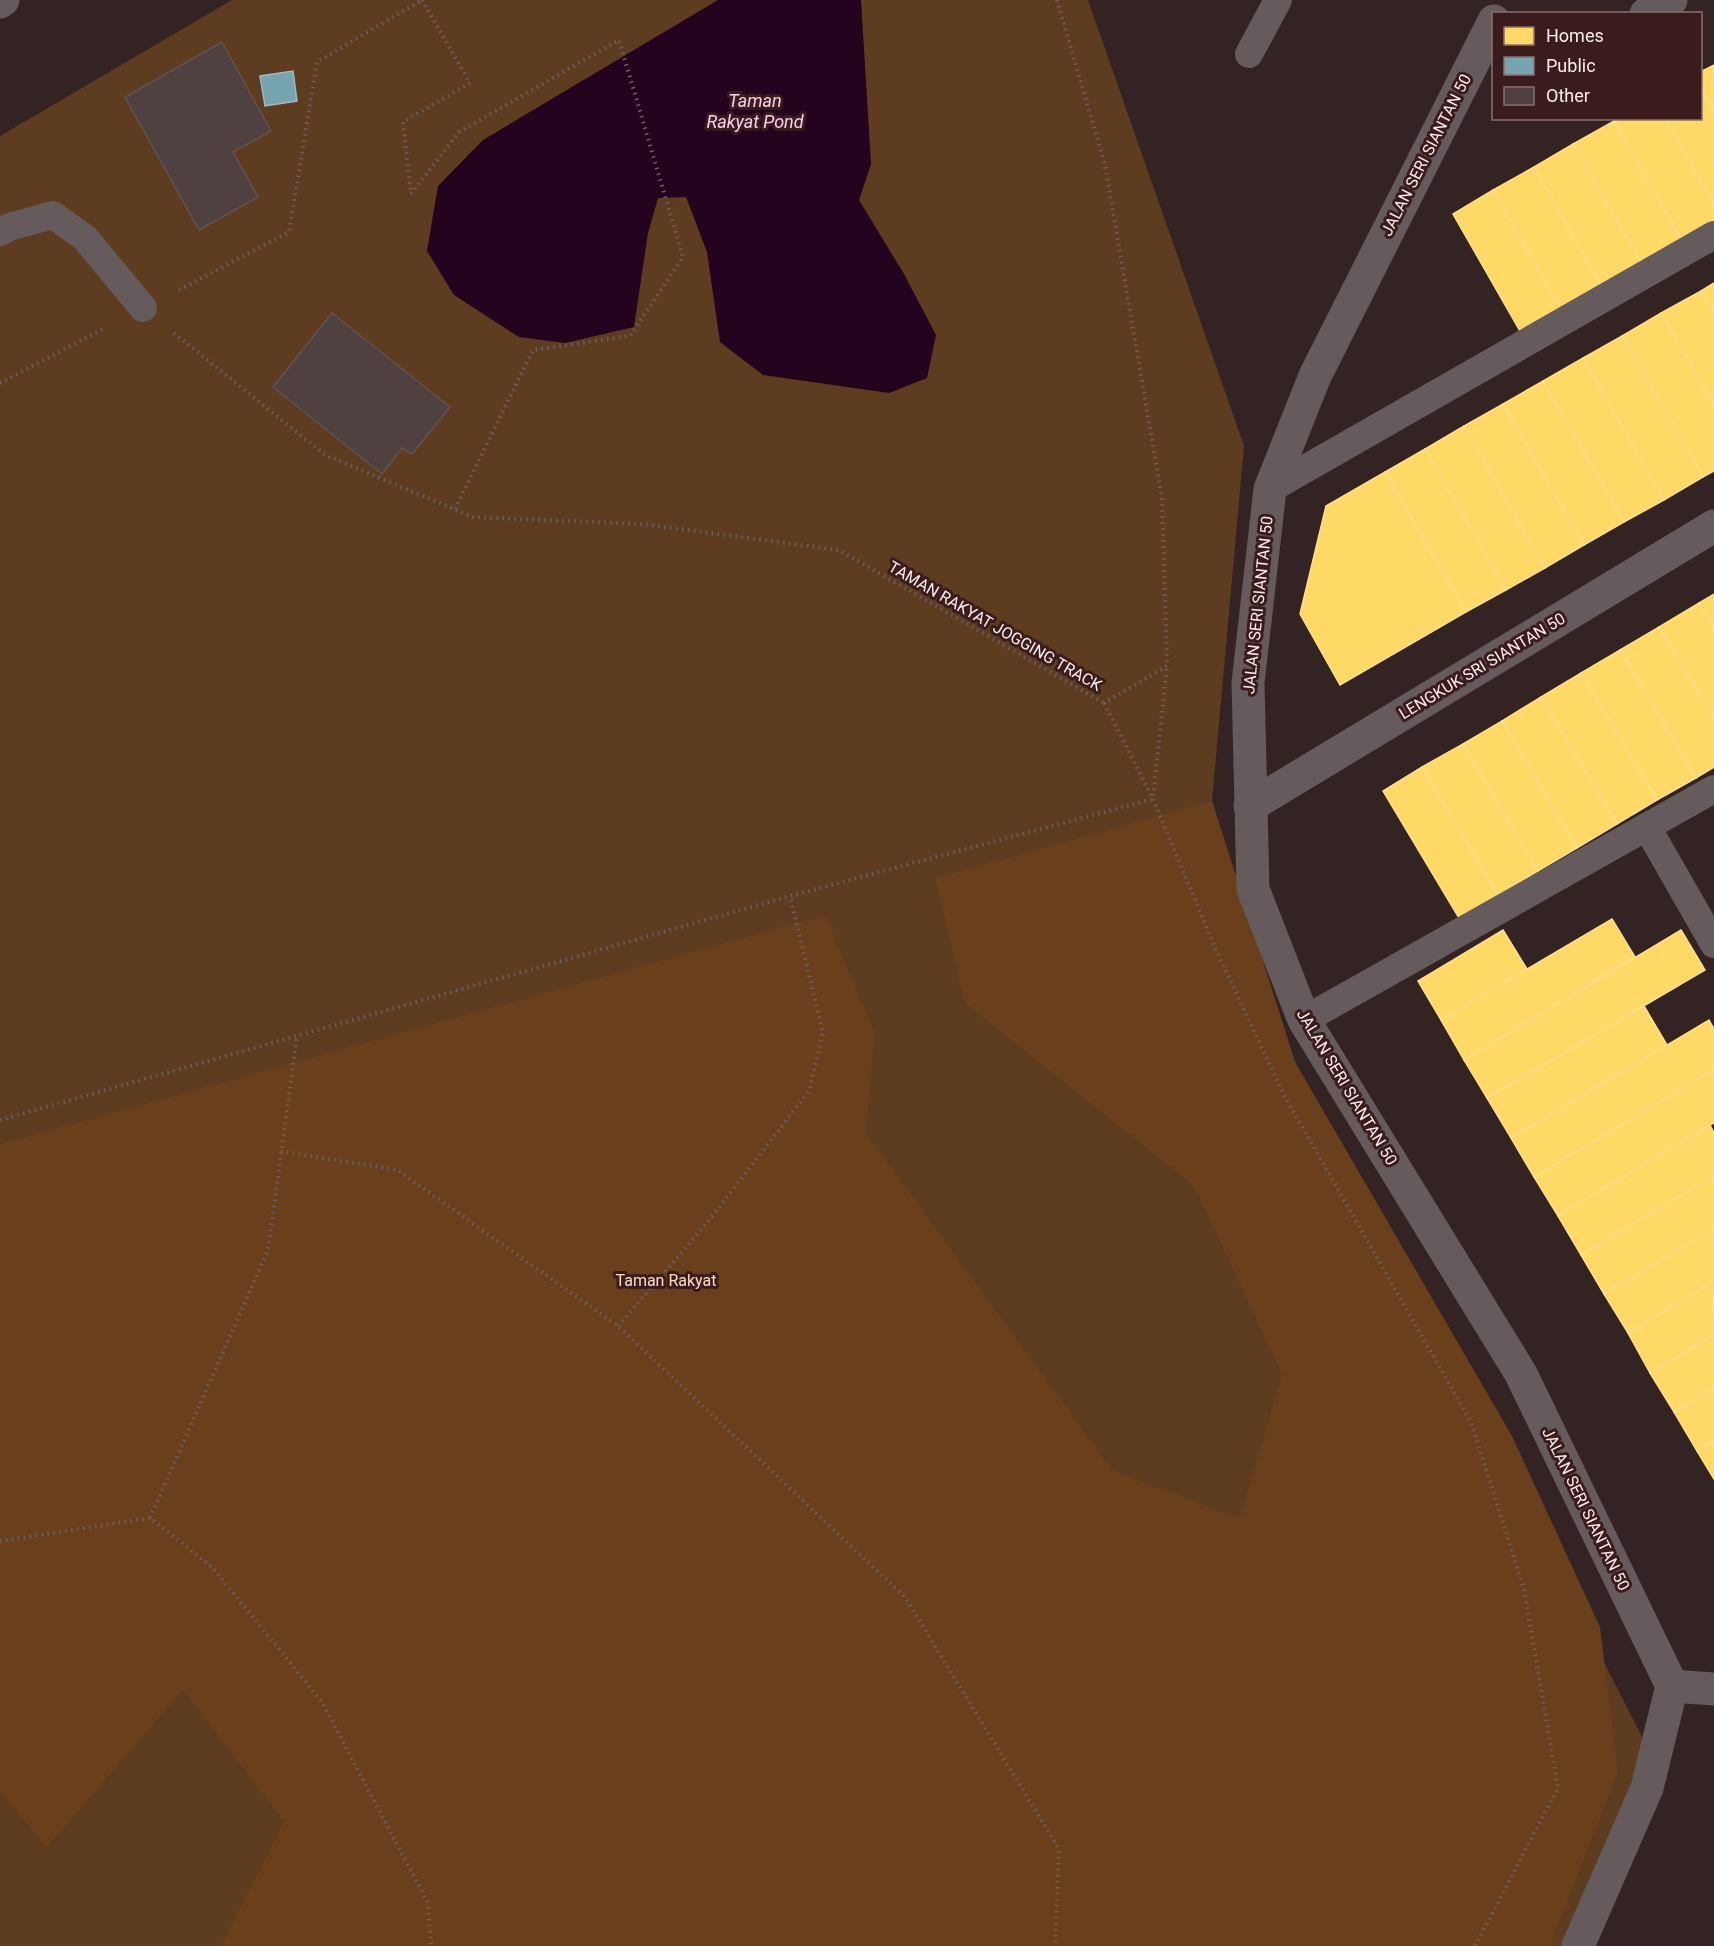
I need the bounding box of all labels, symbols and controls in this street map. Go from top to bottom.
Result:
legend [1492,12,1702,120]
text: Homes [1546,25,1604,46]
text: Public [1546,55,1596,76]
street label: JALAN SERI SIANTAN 50 [1377,71,1475,239]
text: Other [1546,85,1590,106]
water label: Taman Rakyat Pond [706,90,805,132]
street label: JALAN SERI SIANTAN 50 [1239,515,1277,695]
street label: TAMAN RAKYAT JOGGING TRACK [885,557,1106,696]
street label: LENGKUK SRI SIANTAN 50 [1395,609,1569,723]
street label: JALAN SERI SIANTAN 50 [1293,1005,1401,1169]
park label: Taman Rakyat [616,1271,716,1290]
street label: JALAN SERI SIANTAN 50 [1538,1424,1634,1594]

